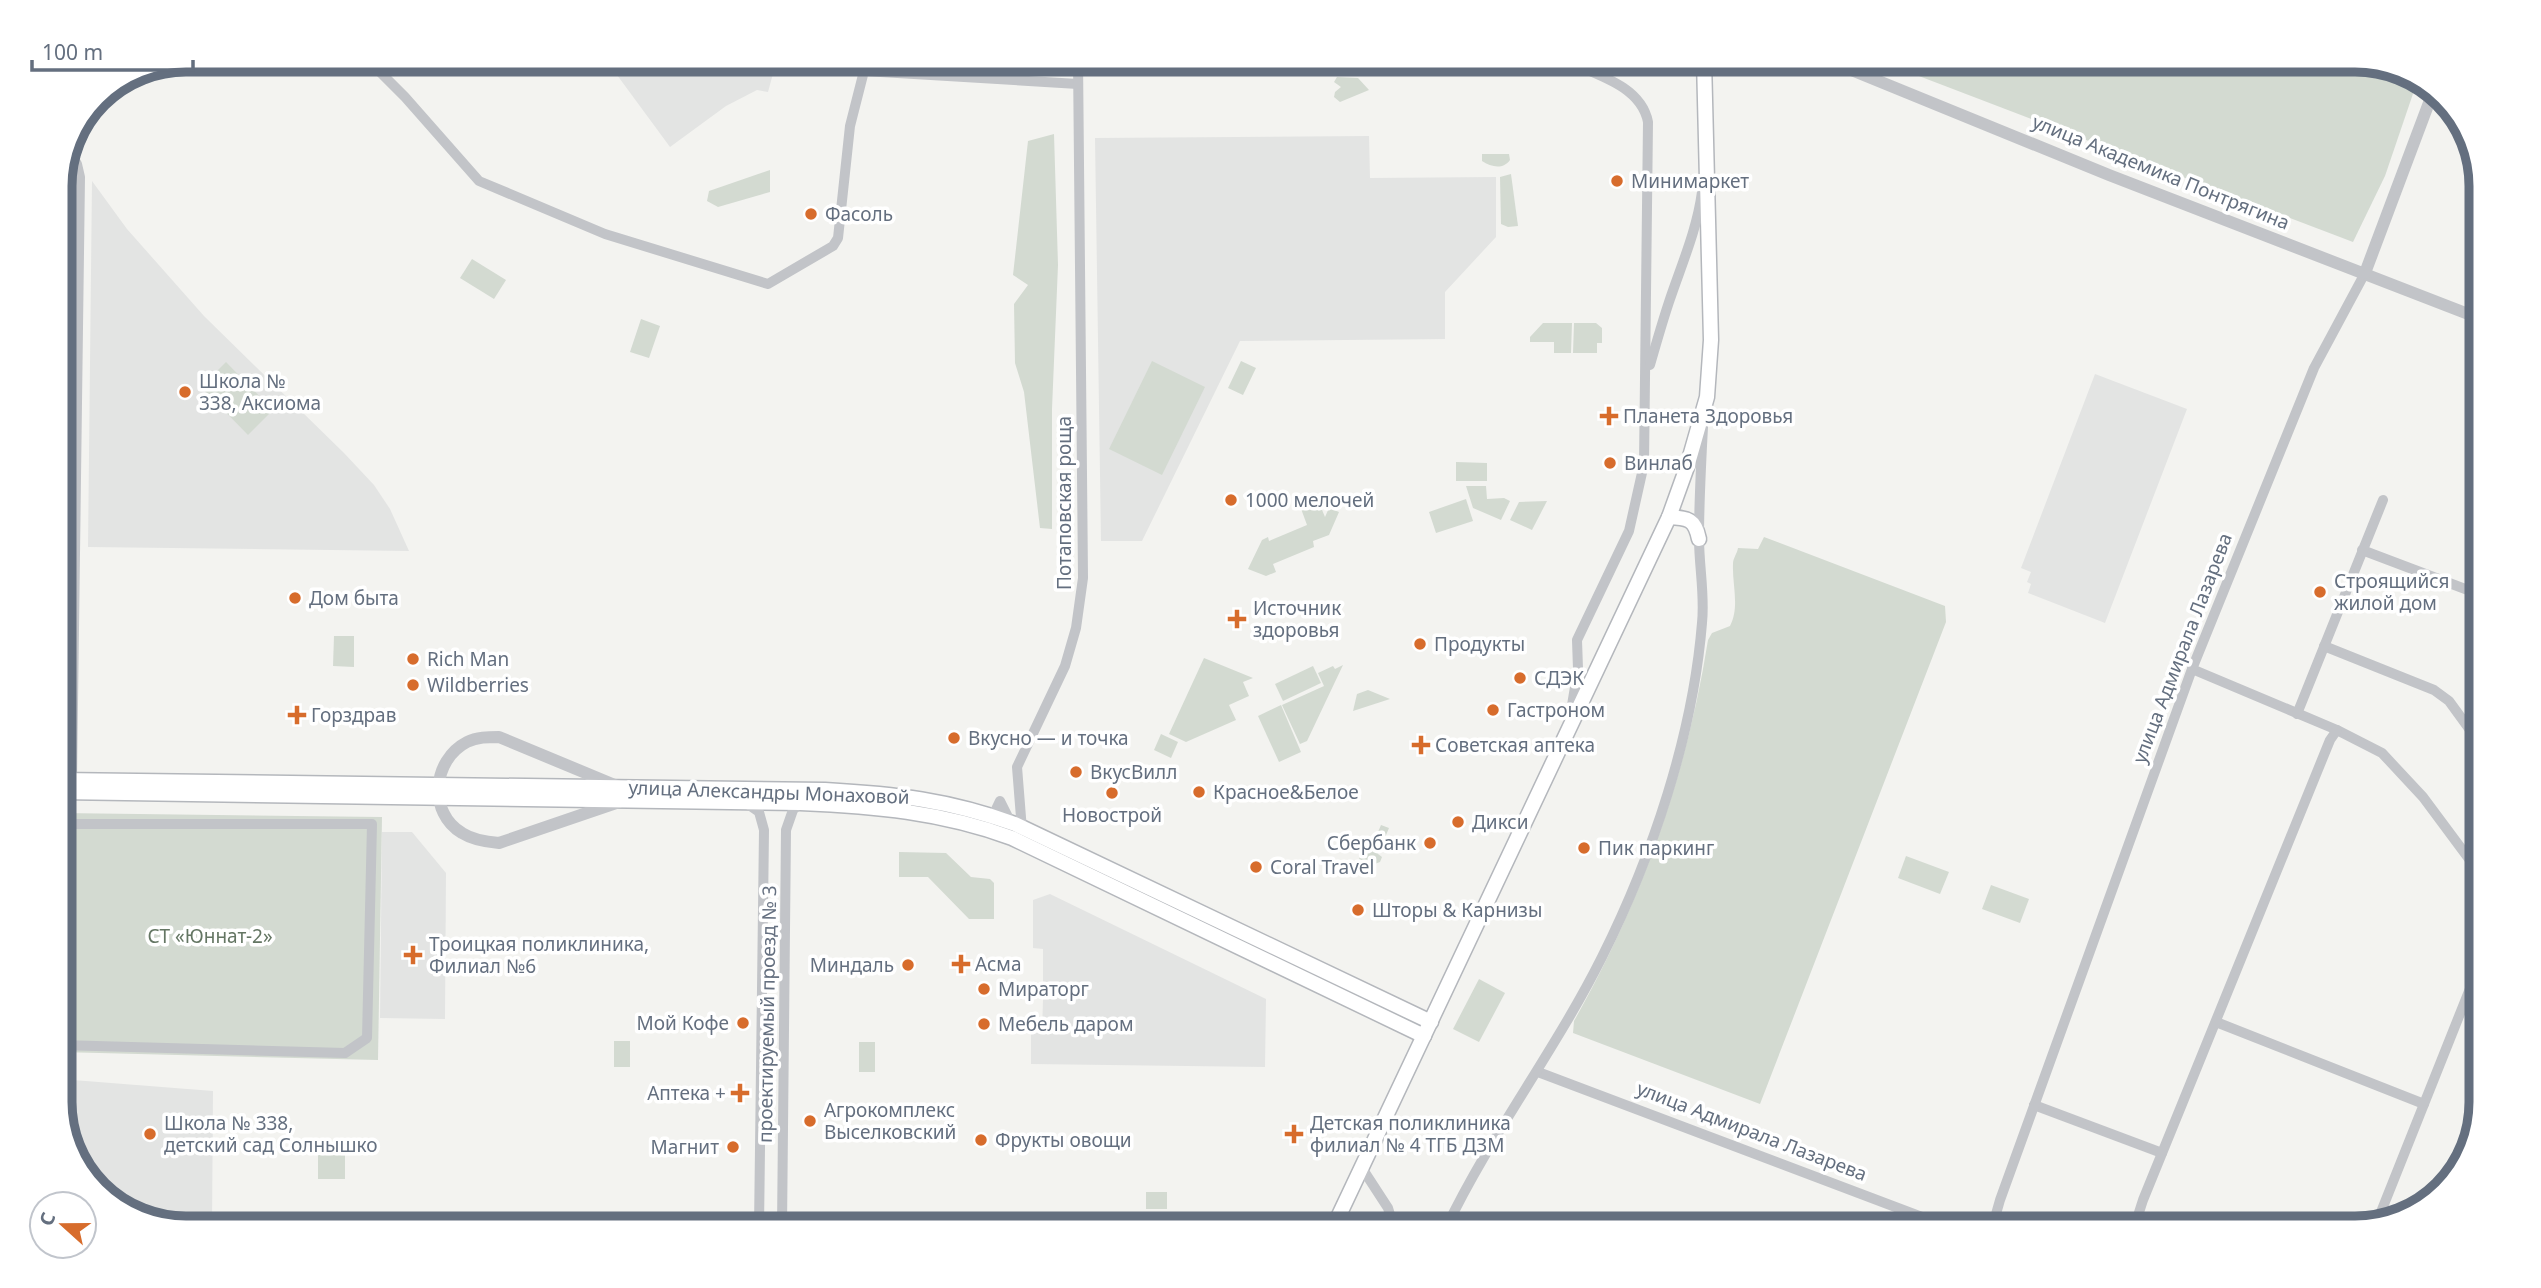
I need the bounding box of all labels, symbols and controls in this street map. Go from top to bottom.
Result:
scale bar [32,28,192,72]
text: 100 m [42,38,103,66]
street label: улица Академика Понтрягина [2029,108,2293,236]
place label: Минимаркет [1631,168,1749,194]
marker: Минимаркет [1609,173,1625,189]
place label: Фасоль [825,201,893,227]
marker: Фасоль [803,206,819,222]
place label: Школа № 338, Аксиома [199,368,321,416]
marker: Школа № 338, Аксиома [177,384,193,400]
place label: Планета Здоровья [1623,403,1793,429]
marker: Планета Здоровья [1601,408,1617,424]
street label: Потаповская роща [1051,416,1077,590]
place label: Винлаб [1624,450,1693,476]
marker: Винлаб [1602,455,1618,471]
place label: 1000 мелочей [1245,487,1374,513]
marker: 1000 мелочей [1223,492,1239,508]
street label: улица Адмирала Лазарева [2126,529,2238,767]
place label: Строящийся жилой дом [2334,568,2449,616]
marker: Строящийся жилой дом [2312,584,2328,600]
place label: Дом быта [309,585,399,611]
marker: Дом быта [287,590,303,606]
place label: Источник здоровья [1253,595,1341,643]
marker: Источник здоровья [1227,609,1247,629]
place label: Продукты [1434,631,1525,657]
marker: Продукты [1412,636,1428,652]
place label: Rich Man [427,646,509,672]
marker: Rich Man [405,651,421,667]
place label: СДЭК [1534,665,1584,691]
marker: СДЭК [1512,670,1528,686]
place label: Wildberries [427,672,529,698]
marker: Wildberries [405,677,421,693]
place label: Гастроном [1507,697,1605,723]
place label: Горздрав [311,702,396,728]
marker: Гастроном [1485,702,1501,718]
marker: Горздрав [289,707,305,723]
place label: Вкусно — и точка [968,725,1129,751]
marker: Вкусно — и точка [946,730,962,746]
place label: Советская аптека [1435,732,1595,758]
marker: Советская аптека [1413,737,1429,753]
place label: ВкусВилл [1090,759,1177,785]
marker: ВкусВилл [1068,764,1084,780]
street label: улица Александры Монаховой [628,774,910,810]
place label: Красное&Белое [1213,779,1359,805]
marker: Красное&Белое [1191,784,1207,800]
marker: Новострой [1104,785,1120,801]
place label: Новострой [1062,802,1162,828]
place label: Дикси [1472,809,1529,835]
marker: Дикси [1450,814,1466,830]
place label: Сбербанк [1327,830,1416,856]
marker: Сбербанк [1422,835,1438,851]
place label: Пик паркинг [1598,835,1714,861]
marker: Пик паркинг [1576,840,1592,856]
place label: Coral Travel [1270,854,1374,880]
marker: Coral Travel [1248,859,1264,875]
street label: проектируемый проезд № 3 [752,885,782,1143]
place label: Шторы & Карнизы [1372,897,1542,923]
marker: Шторы & Карнизы [1350,902,1366,918]
park label: СТ «Юннат-2» [147,923,273,949]
place label: Троицкая поликлиника, Филиал №6 [429,931,649,979]
marker: Троицкая поликлиника, Филиал №6 [403,945,423,965]
place label: Асма [975,951,1021,977]
place label: Миндаль [810,952,894,978]
marker: Асма [953,956,969,972]
marker: Миндаль [900,957,916,973]
place label: Мираторг [998,976,1089,1002]
marker: Мираторг [976,981,992,997]
place label: Мой Кофе [636,1010,729,1036]
place label: Мебель даром [998,1011,1134,1037]
marker: Мой Кофе [735,1015,751,1031]
marker: Мебель даром [976,1016,992,1032]
street label: улица Адмирала Лазарева [1633,1075,1871,1187]
place label: Аптека + [647,1080,726,1106]
marker: Аптека + [732,1085,748,1101]
place label: Агрокомплекс Выселковский [824,1097,956,1145]
place label: Школа № 338, детский сад Солнышко [164,1110,378,1158]
place label: Детская поликлиника филиал № 4 ТГБ ДЗМ [1310,1110,1511,1158]
marker: Агрокомплекс Выселковский [802,1113,818,1129]
marker: Детская поликлиника филиал № 4 ТГБ ДЗМ [1284,1124,1304,1144]
marker: Школа № 338, детский сад Солнышко [142,1126,158,1142]
place label: Фрукты овощи [995,1127,1132,1153]
marker: Фрукты овощи [973,1132,989,1148]
place label: Магнит [651,1134,719,1160]
marker: Магнит [725,1139,741,1155]
north arrow [28,1190,98,1260]
text: С [33,1209,61,1229]

